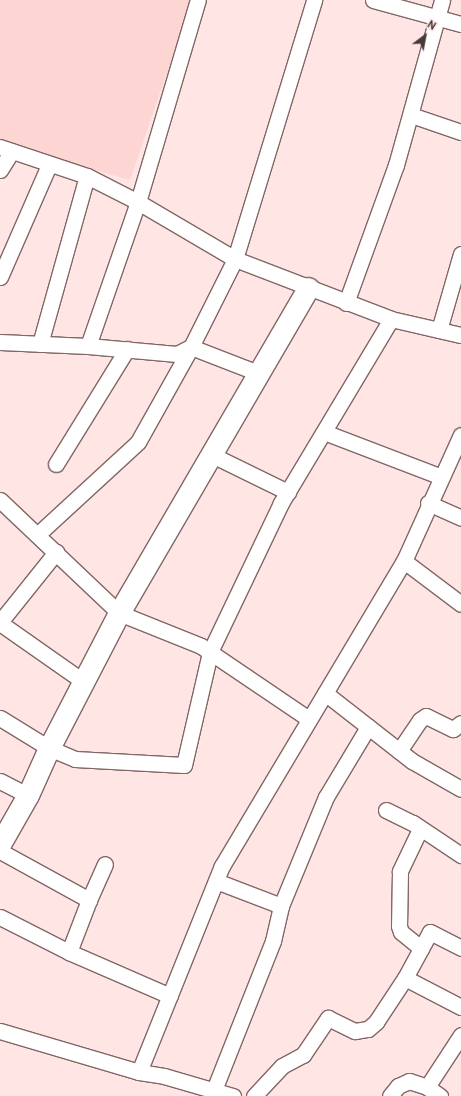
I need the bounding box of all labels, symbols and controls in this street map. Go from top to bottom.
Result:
north arrow [405,16,445,56]
text: N [424,18,438,34]

